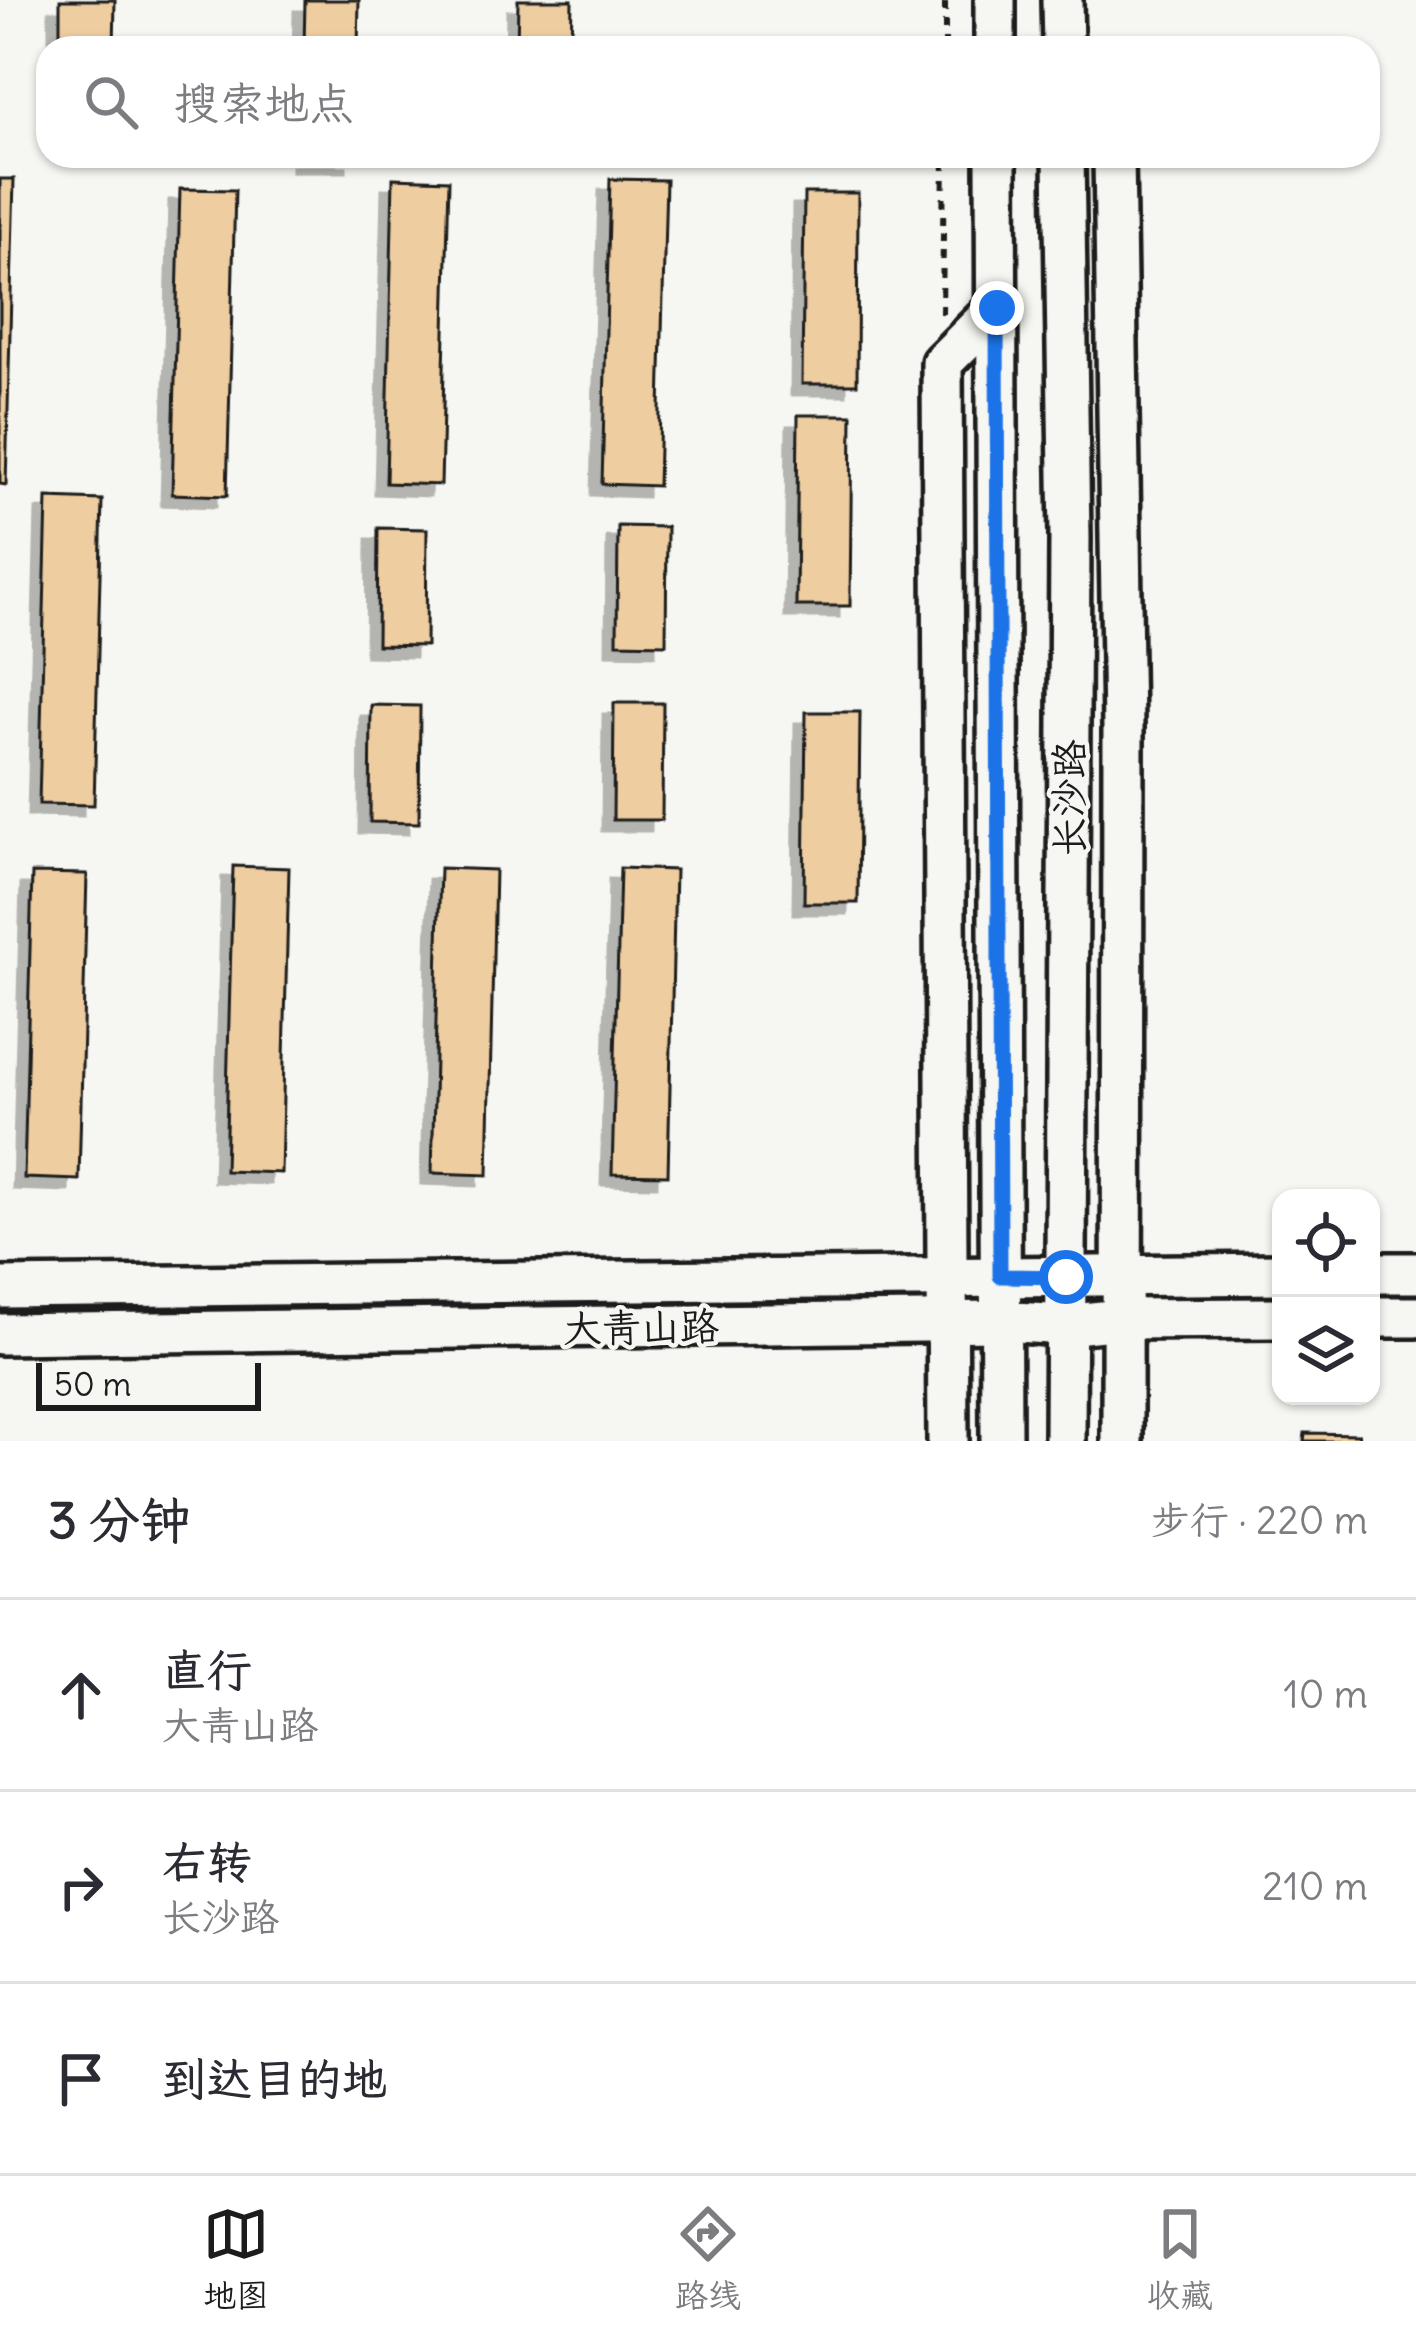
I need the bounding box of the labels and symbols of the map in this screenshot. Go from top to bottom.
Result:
route end [970,281,1024,335]
street label: 长沙路 [1045,739,1094,857]
route start [1039,1250,1093,1304]
street label: 大青山路 [563,1302,719,1353]
scale bar [36,1357,261,1410]

